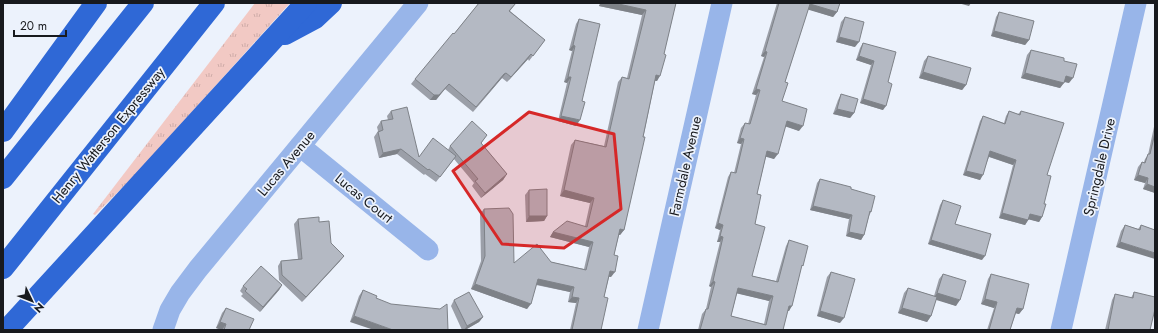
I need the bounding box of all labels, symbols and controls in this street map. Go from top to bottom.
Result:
scale bar [14,12,66,38]
text: 20 m [20,17,47,35]
street label: Henry Watterson Expressway [47,62,170,207]
street label: Farmdale Avenue [664,114,706,218]
street label: Springdale Drive [1078,116,1120,218]
street label: Lucas Avenue [253,126,319,200]
street label: Lucas Court [331,168,398,228]
north arrow [12,281,52,321]
text: N [30,299,48,316]

